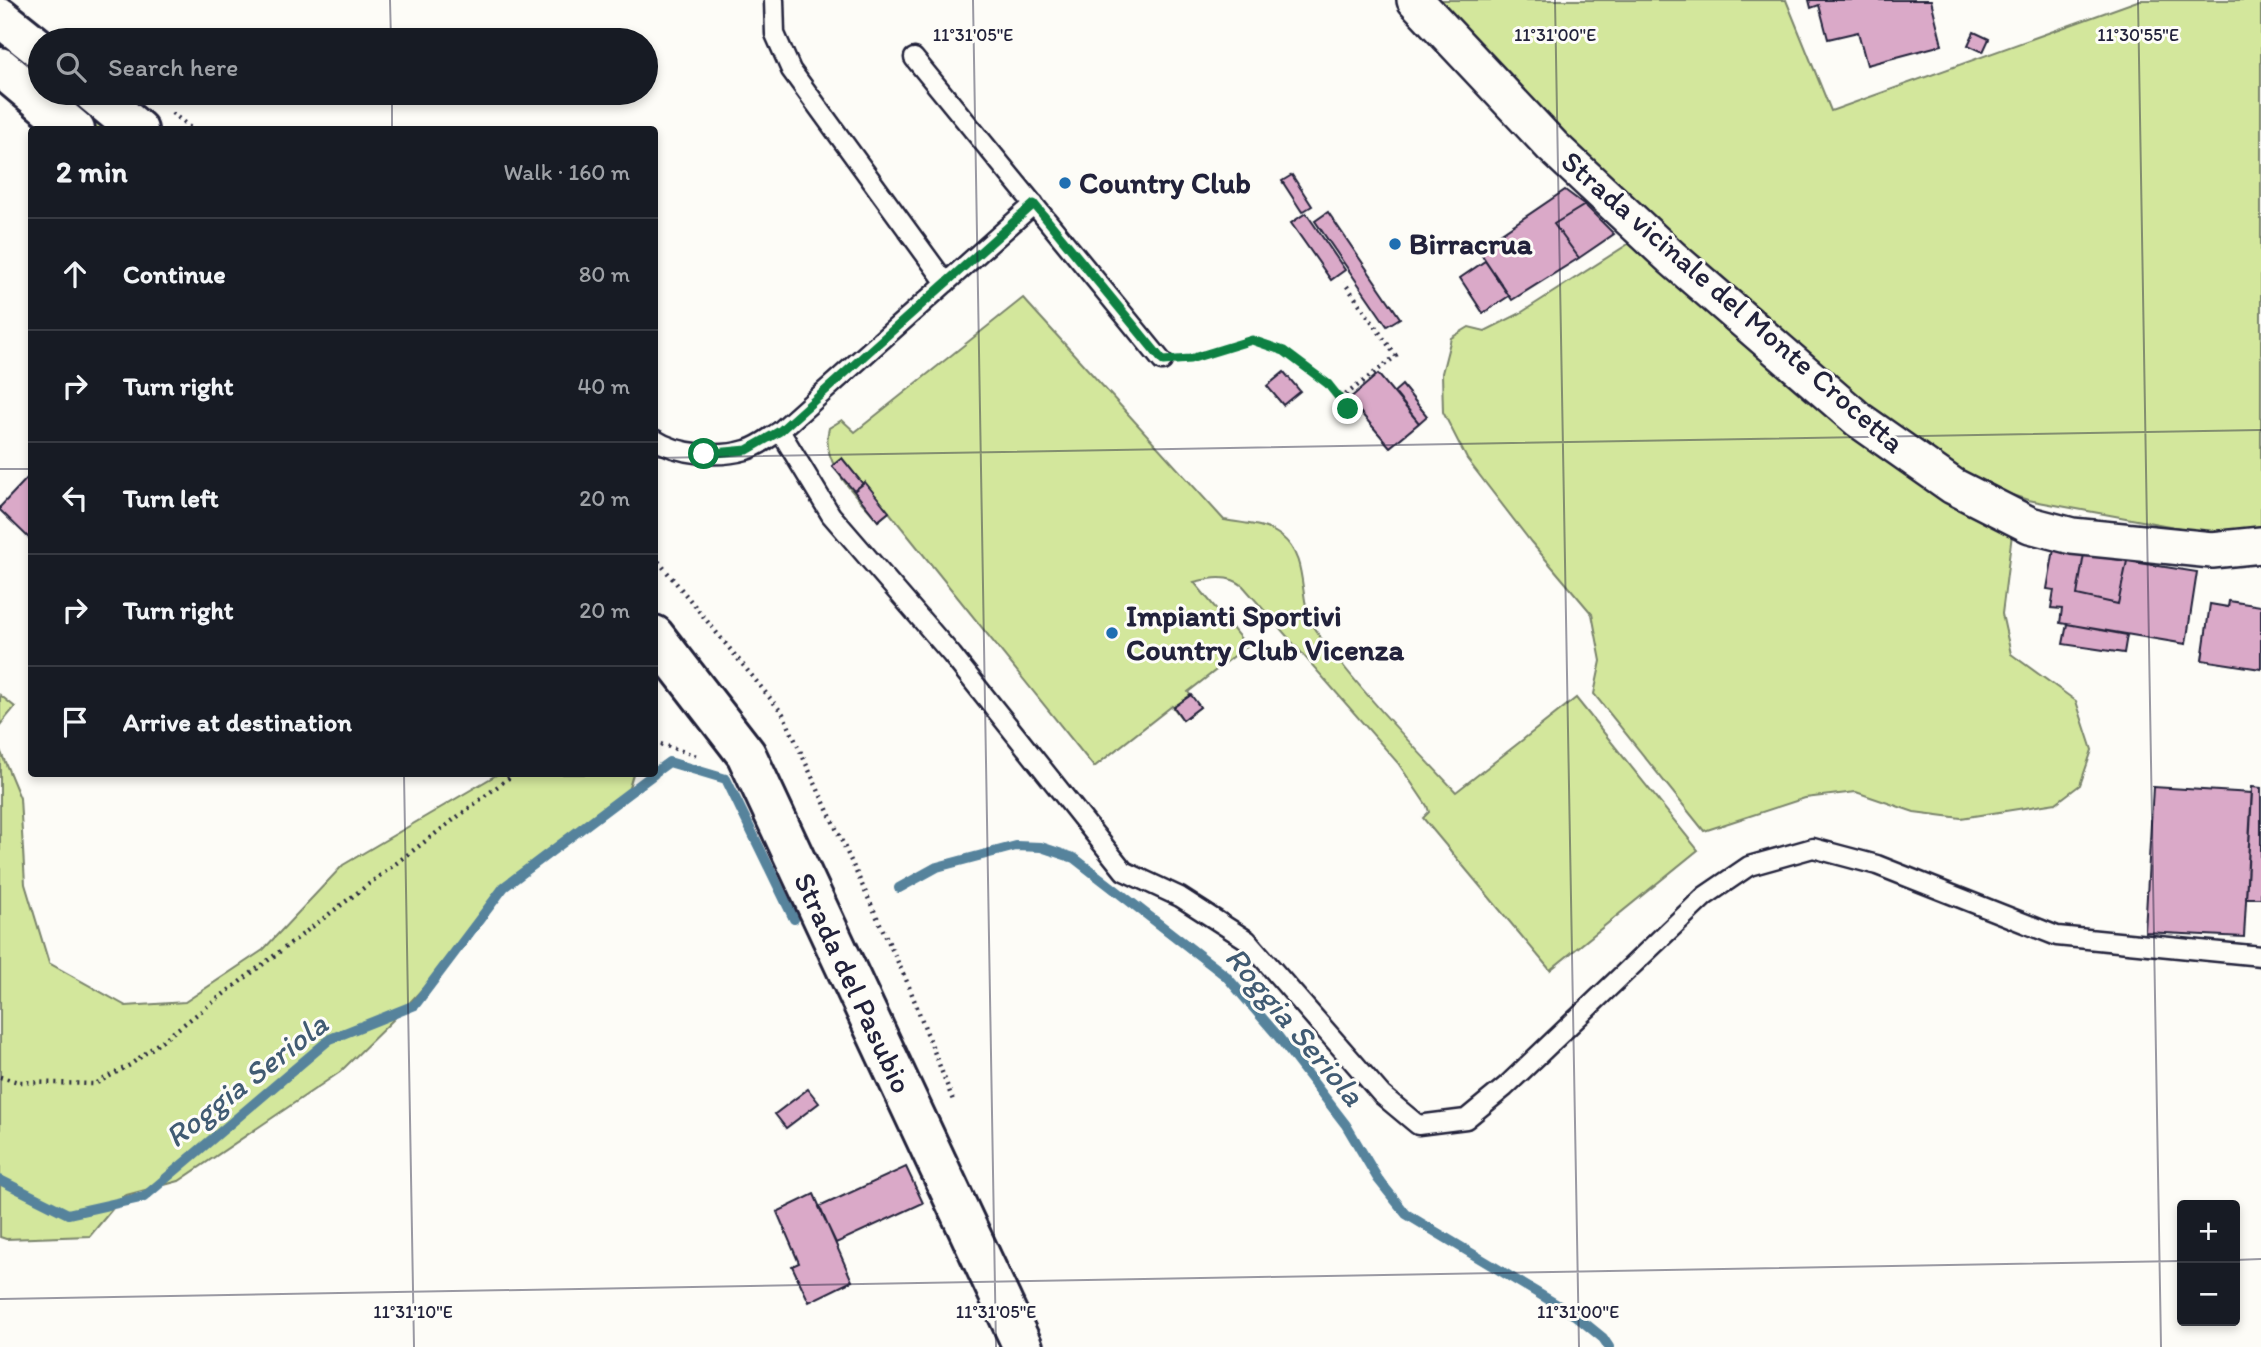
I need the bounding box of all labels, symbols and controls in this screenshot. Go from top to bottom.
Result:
text: 11°31'05"E [933,24,1013,46]
text: 11°31'00"E [1514,24,1596,46]
text: 11°30'55"E [2097,24,2179,46]
search box [28,28,658,105]
icon: search [52,48,90,86]
text: Search here [108,51,238,83]
street label: Strada vicinale del Monte Crocetta [1554,142,1913,461]
text: 2 min [56,153,127,190]
text: Walk · 160 m [504,158,630,186]
place label: Country Club [1079,164,1251,201]
marker: Country Club [1057,175,1073,191]
place label: Birracrua [1409,225,1533,262]
marker: Birracrua [1387,236,1403,252]
icon: ahead [56,255,94,293]
text: Continue [123,258,226,290]
text: 80 m [579,260,630,288]
icon: right [56,367,94,405]
text: Turn right [123,370,234,402]
text: 40 m [577,372,630,400]
route end [1332,393,1363,424]
route start [688,438,719,469]
icon: left [56,479,94,517]
text: Turn left [123,482,219,514]
text: 20 m [579,484,630,512]
icon: right [56,591,94,629]
text: Turn right [123,594,234,626]
text: 20 m [579,596,630,624]
place label: Impianti Sportivi Country Club Vicenza [1126,597,1405,668]
marker: Impianti Sportivi Country Club Vicenza [1104,625,1120,641]
icon: arrive [56,703,94,741]
text: Arrive at destination [123,706,352,738]
street label: Strada del Pasubio [786,866,921,1099]
water label: Roggia Seriola [1217,939,1373,1114]
water label: Roggia Seriola [157,1004,335,1155]
map controls [2177,1200,2240,1326]
button: + [2177,1200,2240,1263]
button: − [2177,1263,2240,1326]
text: 11°31'10"E [373,1301,453,1323]
text: 11°31'05"E [956,1301,1036,1323]
text: 11°31'00"E [1537,1301,1619,1323]

